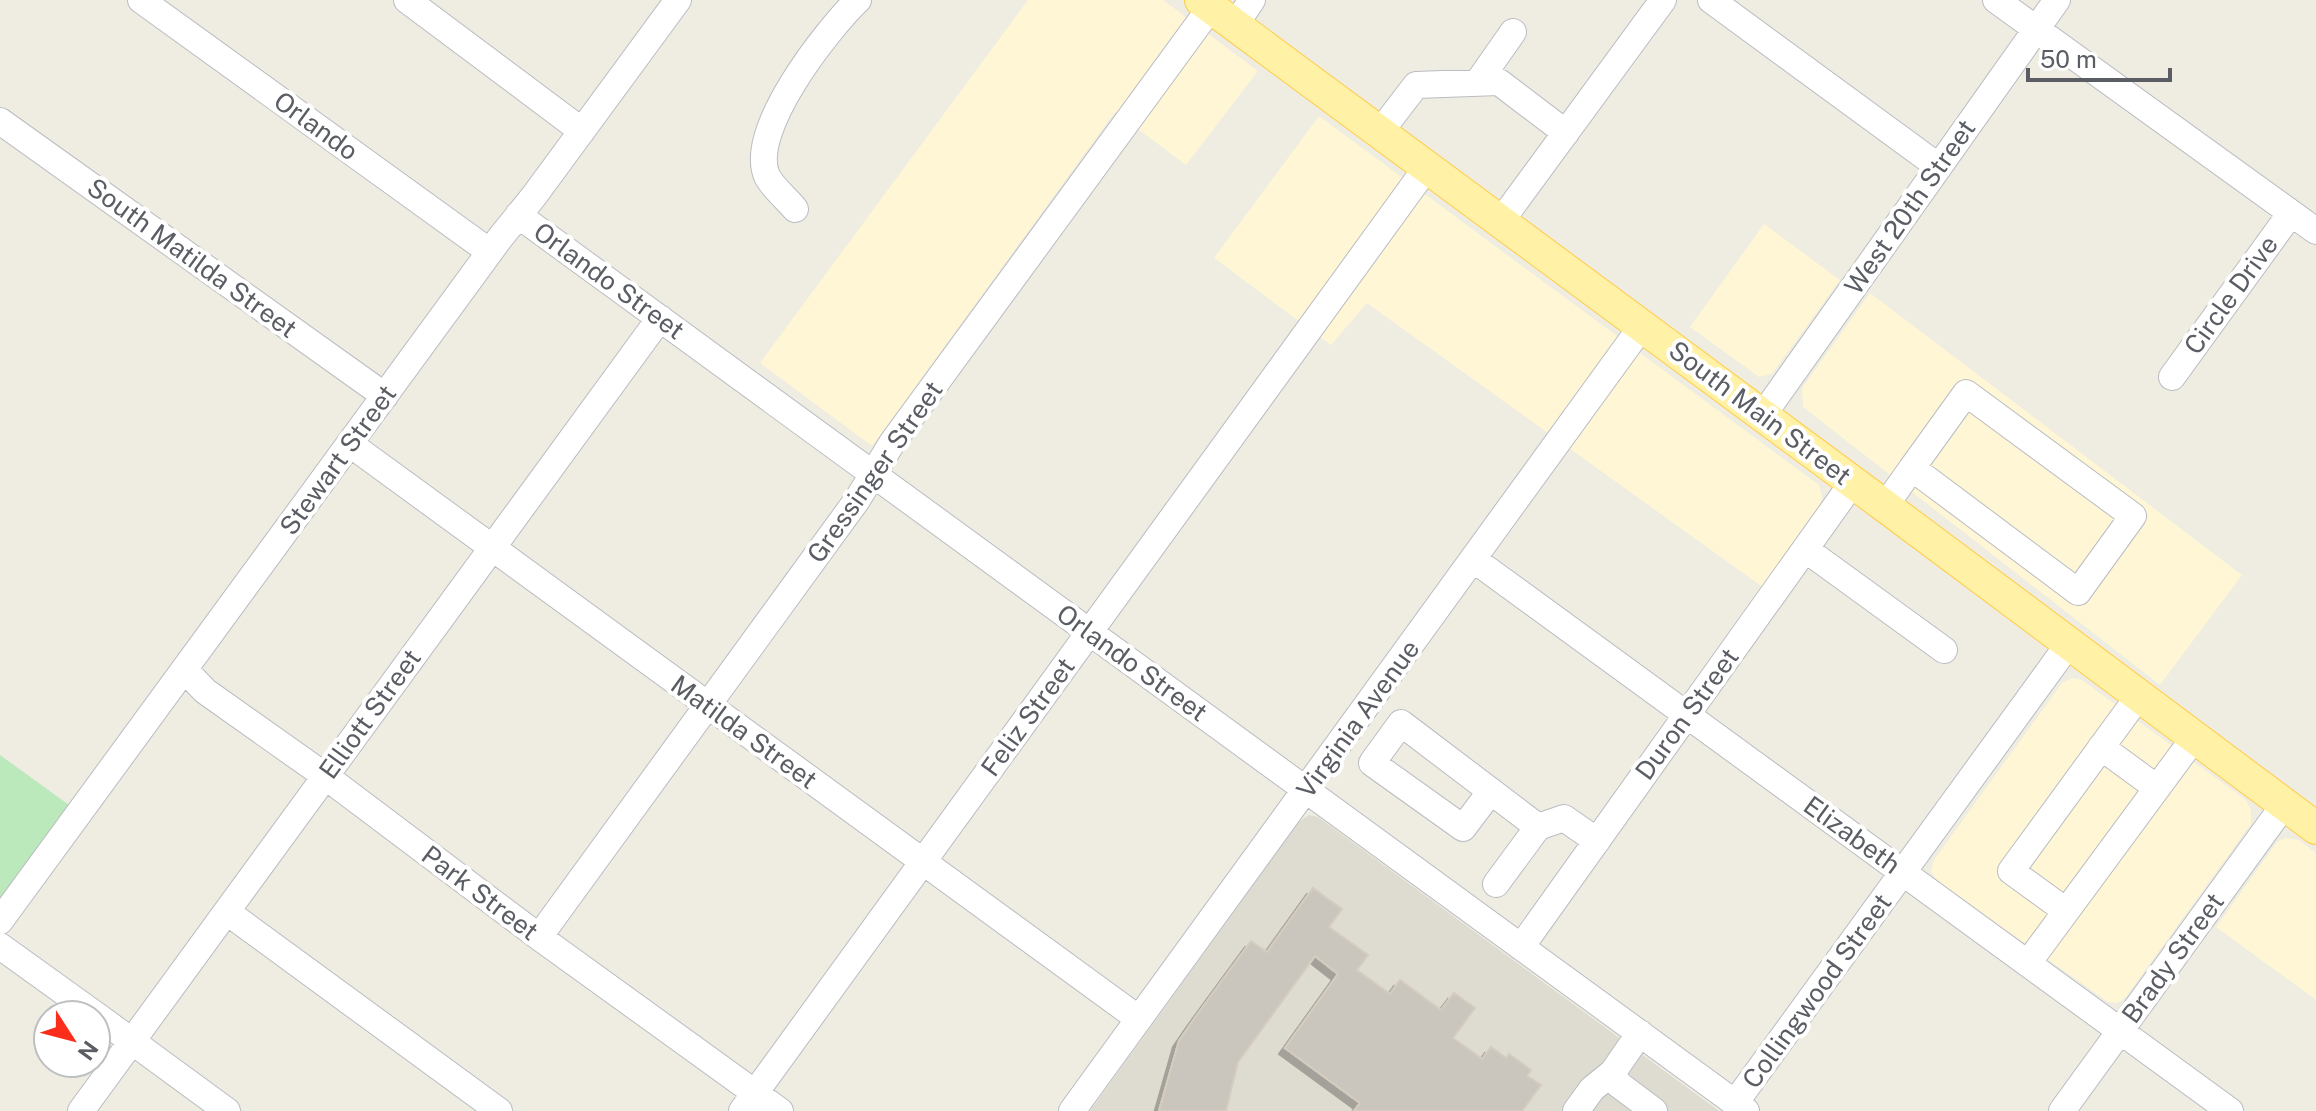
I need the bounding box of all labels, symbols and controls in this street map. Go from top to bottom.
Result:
scale bar [2028,32,2170,82]
text: 50 m [2040,45,2097,73]
street label: Orlando [268,85,364,166]
street label: West 20th Street [1838,113,1981,300]
street label: South Matilda Street [81,171,303,344]
street label: Orlando Street [528,216,691,346]
street label: Circle Drive [2177,229,2284,360]
street label: South Main Street [1663,334,1857,491]
street label: Gressinger Street [800,375,949,568]
street label: Stewart Street [273,379,402,541]
street label: Orlando Street [1051,598,1214,728]
street label: Virginia Avenue [1290,634,1425,804]
street label: Duron Street [1628,642,1745,786]
street label: Elliott Street [312,643,427,785]
street label: Feliz Street [974,651,1081,782]
street label: Matilda Street [665,668,823,795]
street label: Elizabeth [1798,789,1907,880]
street label: Park Street [416,839,545,946]
street label: Collingwood Street [1736,887,1898,1094]
street label: Brady Street [2115,887,2230,1029]
north arrow [32,999,112,1079]
text: N [73,1036,104,1065]

